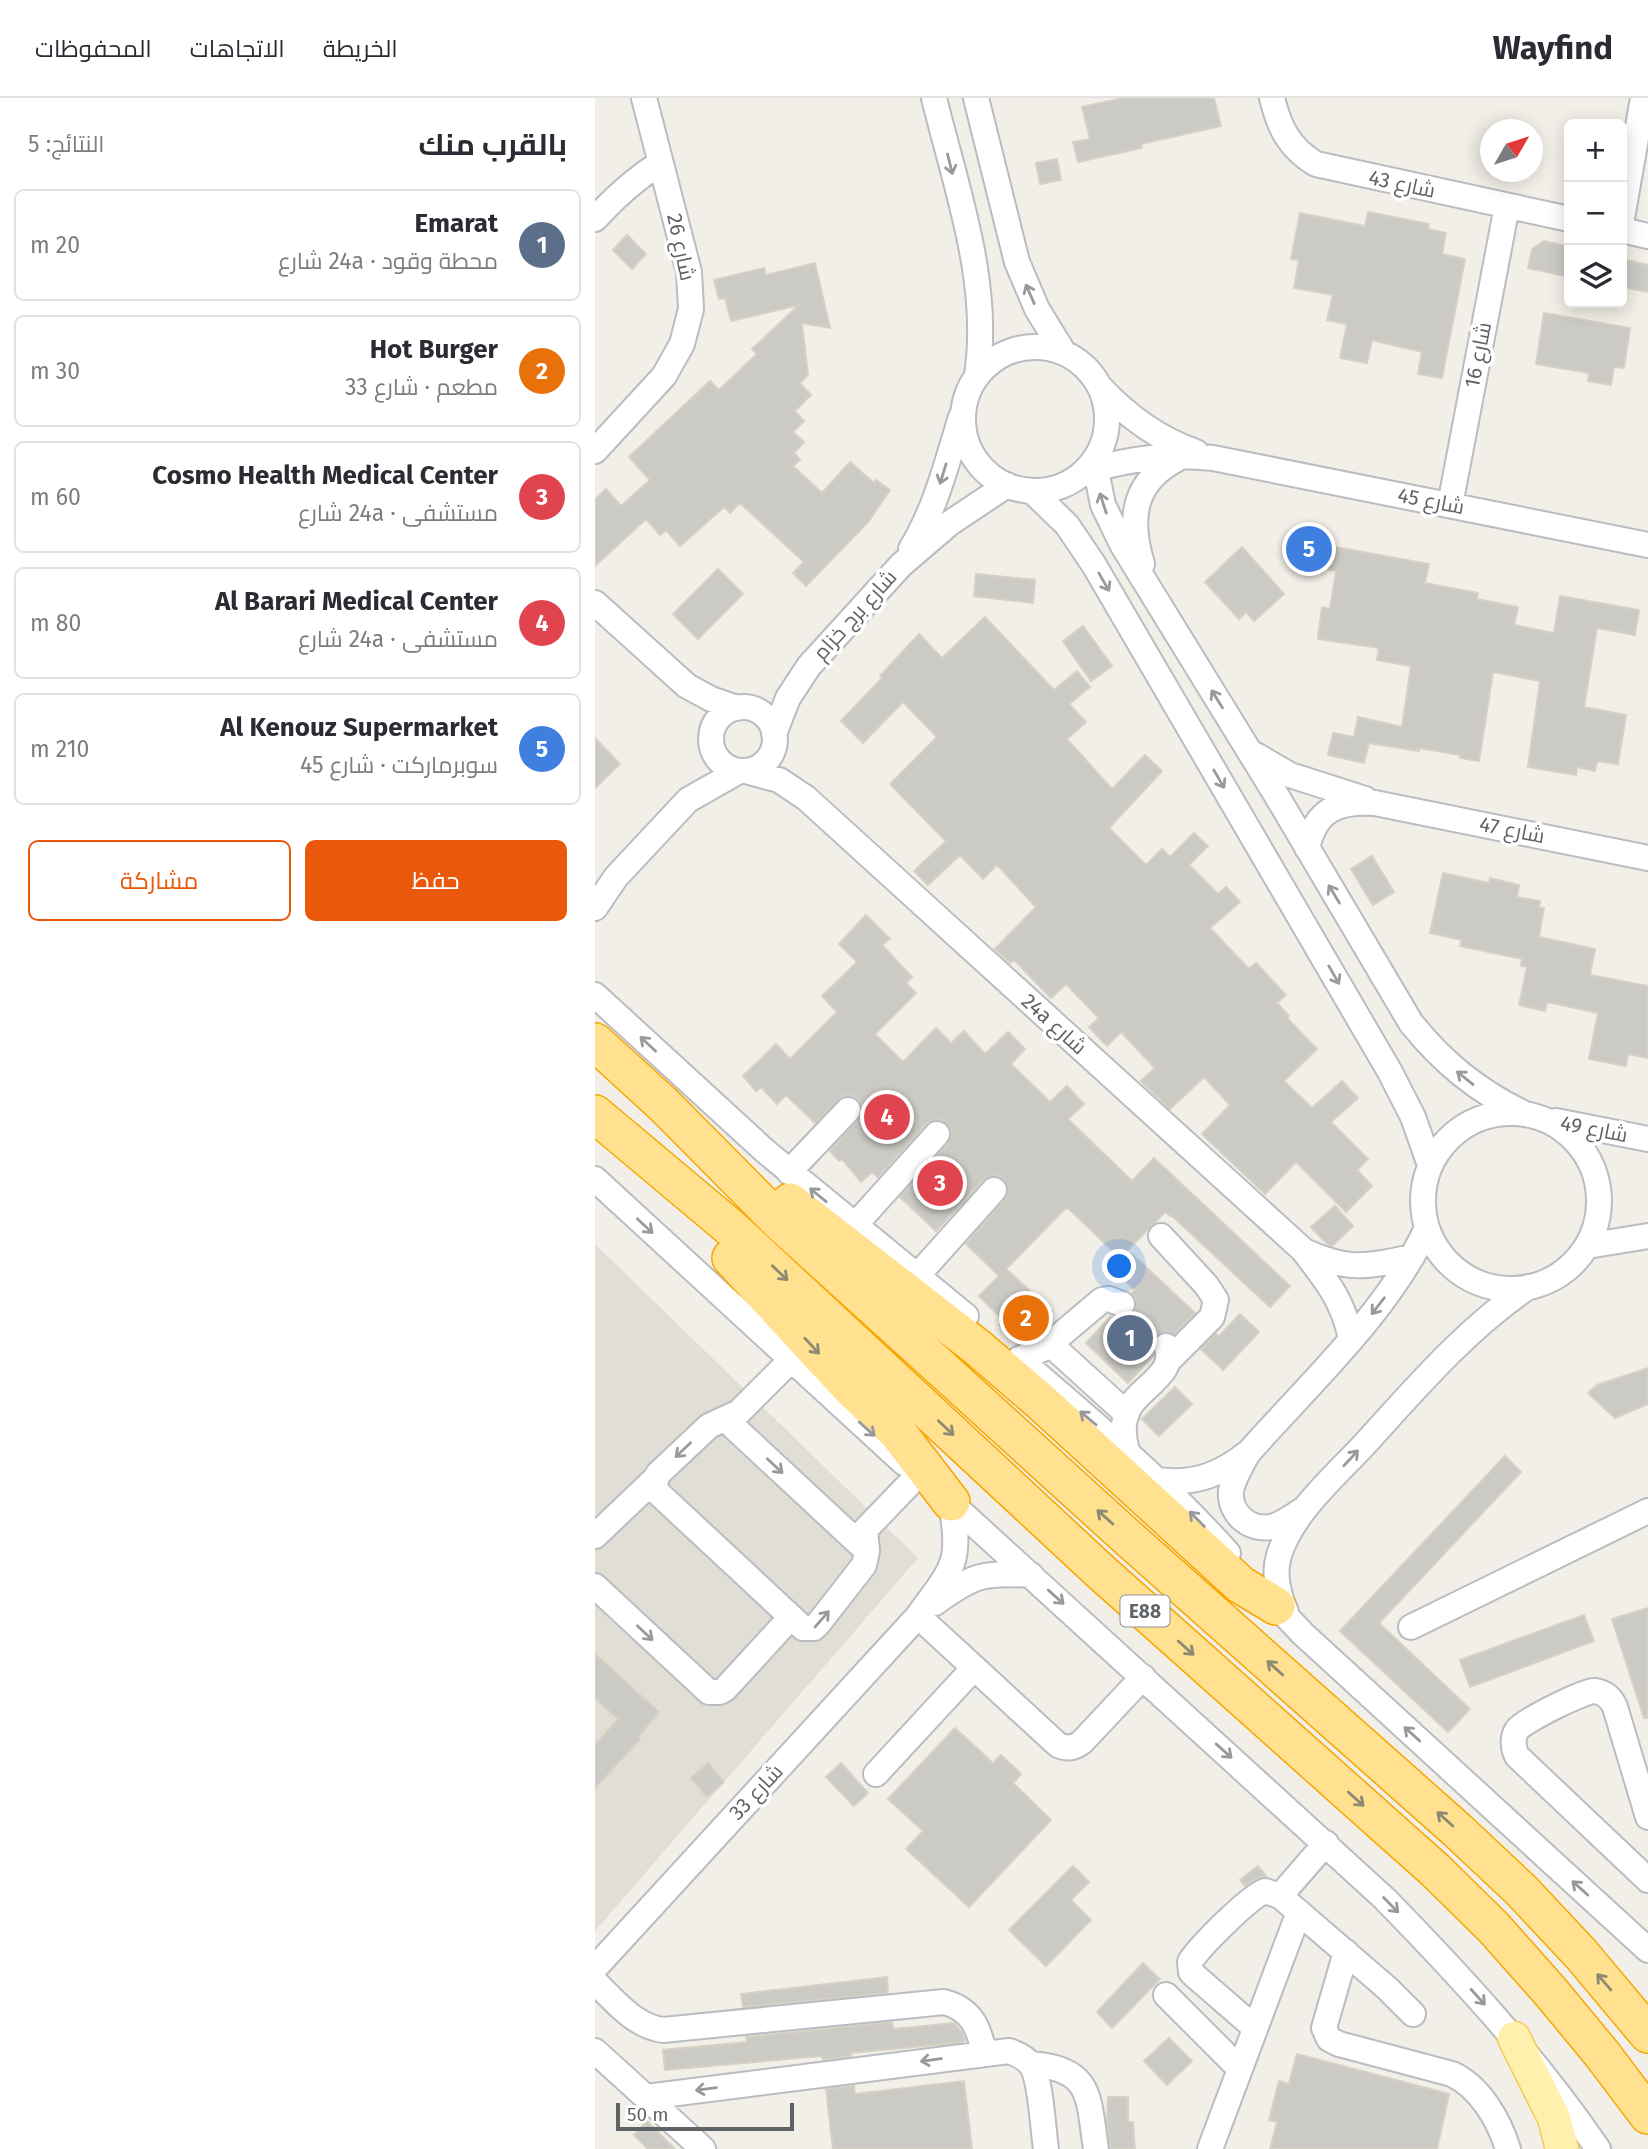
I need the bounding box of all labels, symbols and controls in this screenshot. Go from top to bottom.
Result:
text: Wayfind [1493,28,1613,68]
text: المحفوظات [35,35,152,63]
text: الاتجاهات [190,35,285,63]
text: الخريطة [323,35,398,63]
north arrow [1480,119,1543,182]
map controls [1564,119,1627,308]
button: + [1564,119,1627,182]
text: بالقرب منك [418,127,567,163]
text: النتائج: 5 [28,130,105,158]
one-way arrow [944,152,957,175]
street label: شارع 43 [1366,164,1438,205]
button: − [1564,182,1627,245]
text: Emarat [415,208,498,239]
street label: شارع 26 [660,211,701,283]
text: 20 m [30,231,80,259]
text: 1 [537,231,547,259]
button: layers [1564,245,1627,308]
text: محطة وقود · 24a شارع [278,247,498,275]
one-way arrow [1023,284,1036,305]
street label: شارع 16 [1459,320,1498,390]
text: Hot Burger [370,334,498,365]
text: 30 m [30,357,80,385]
text: 2 [536,357,548,385]
text: مطعم · شارع 33 [345,373,498,401]
text: Cosmo Health Medical Center [152,460,498,491]
one-way arrow [936,463,949,485]
street label: شارع 45 [1395,482,1467,521]
text: 60 m [30,483,81,511]
text: 3 [536,483,548,511]
one-way arrow [1096,492,1109,514]
text: مستشفى · 24a شارع [298,499,498,527]
pin: 5 [1286,523,1332,575]
street label: شارع برج خزام [808,564,903,666]
one-way arrow [1097,572,1111,592]
text: Al Barari Medical Center [215,586,498,617]
text: 80 m [30,609,81,637]
text: 4 [536,609,549,637]
text: مستشفى · 24a شارع [298,625,498,653]
one-way arrow [1210,690,1224,710]
text: Al Kenouz Supermarket [220,712,498,743]
text: 210 m [30,735,89,763]
text: 5 [536,735,548,763]
text: سوبرماركت · شارع 45 [300,751,498,779]
one-way arrow [1212,768,1226,788]
street label: شارع 47 [1477,811,1547,850]
button: مشاركة [28,840,291,921]
button: حفظ [305,840,567,921]
one-way arrow [1327,885,1341,905]
one-way arrow [1327,965,1341,985]
street label: 24a شارع [1015,988,1092,1061]
one-way arrow [640,1036,657,1053]
one-way arrow [1457,1071,1475,1086]
pin: 4 [864,1091,910,1143]
street label: شارع 49 [1558,1110,1630,1149]
pin: 3 [917,1157,963,1209]
one-way arrow [810,1188,828,1203]
one-way arrow [636,1217,653,1234]
your location [1102,1249,1136,1283]
one-way arrow [771,1265,788,1282]
pin: 2 [1003,1292,1049,1344]
one-way arrow [1370,1296,1385,1315]
pin: 1 [1107,1312,1153,1364]
one-way arrow [803,1337,820,1354]
one-way arrow [1080,1410,1098,1426]
one-way arrow [937,1420,955,1436]
one-way arrow [858,1421,876,1437]
one-way arrow [675,1442,692,1459]
one-way arrow [1343,1449,1359,1467]
one-way arrow [766,1457,783,1474]
one-way arrow [1096,1509,1114,1525]
one-way arrow [1189,1510,1206,1527]
one-way arrow [1046,1589,1064,1605]
road number: E88 [1121,1596,1169,1626]
one-way arrow [814,1610,830,1628]
one-way arrow [636,1625,654,1641]
one-way arrow [1177,1640,1195,1656]
one-way arrow [1267,1660,1284,1677]
one-way arrow [1403,1726,1421,1742]
one-way arrow [1215,1742,1232,1759]
street label: شارع 33 [724,1759,789,1826]
one-way arrow [1347,1791,1364,1808]
one-way arrow [1437,1811,1454,1828]
one-way arrow [1572,1879,1589,1896]
one-way arrow [1382,1897,1399,1914]
one-way arrow [1596,1973,1612,1991]
one-way arrow [1470,1988,1486,2006]
one-way arrow [920,2053,943,2066]
one-way arrow [695,2083,718,2096]
scale bar [616,2100,795,2132]
text: 50 m [627,2103,668,2126]

